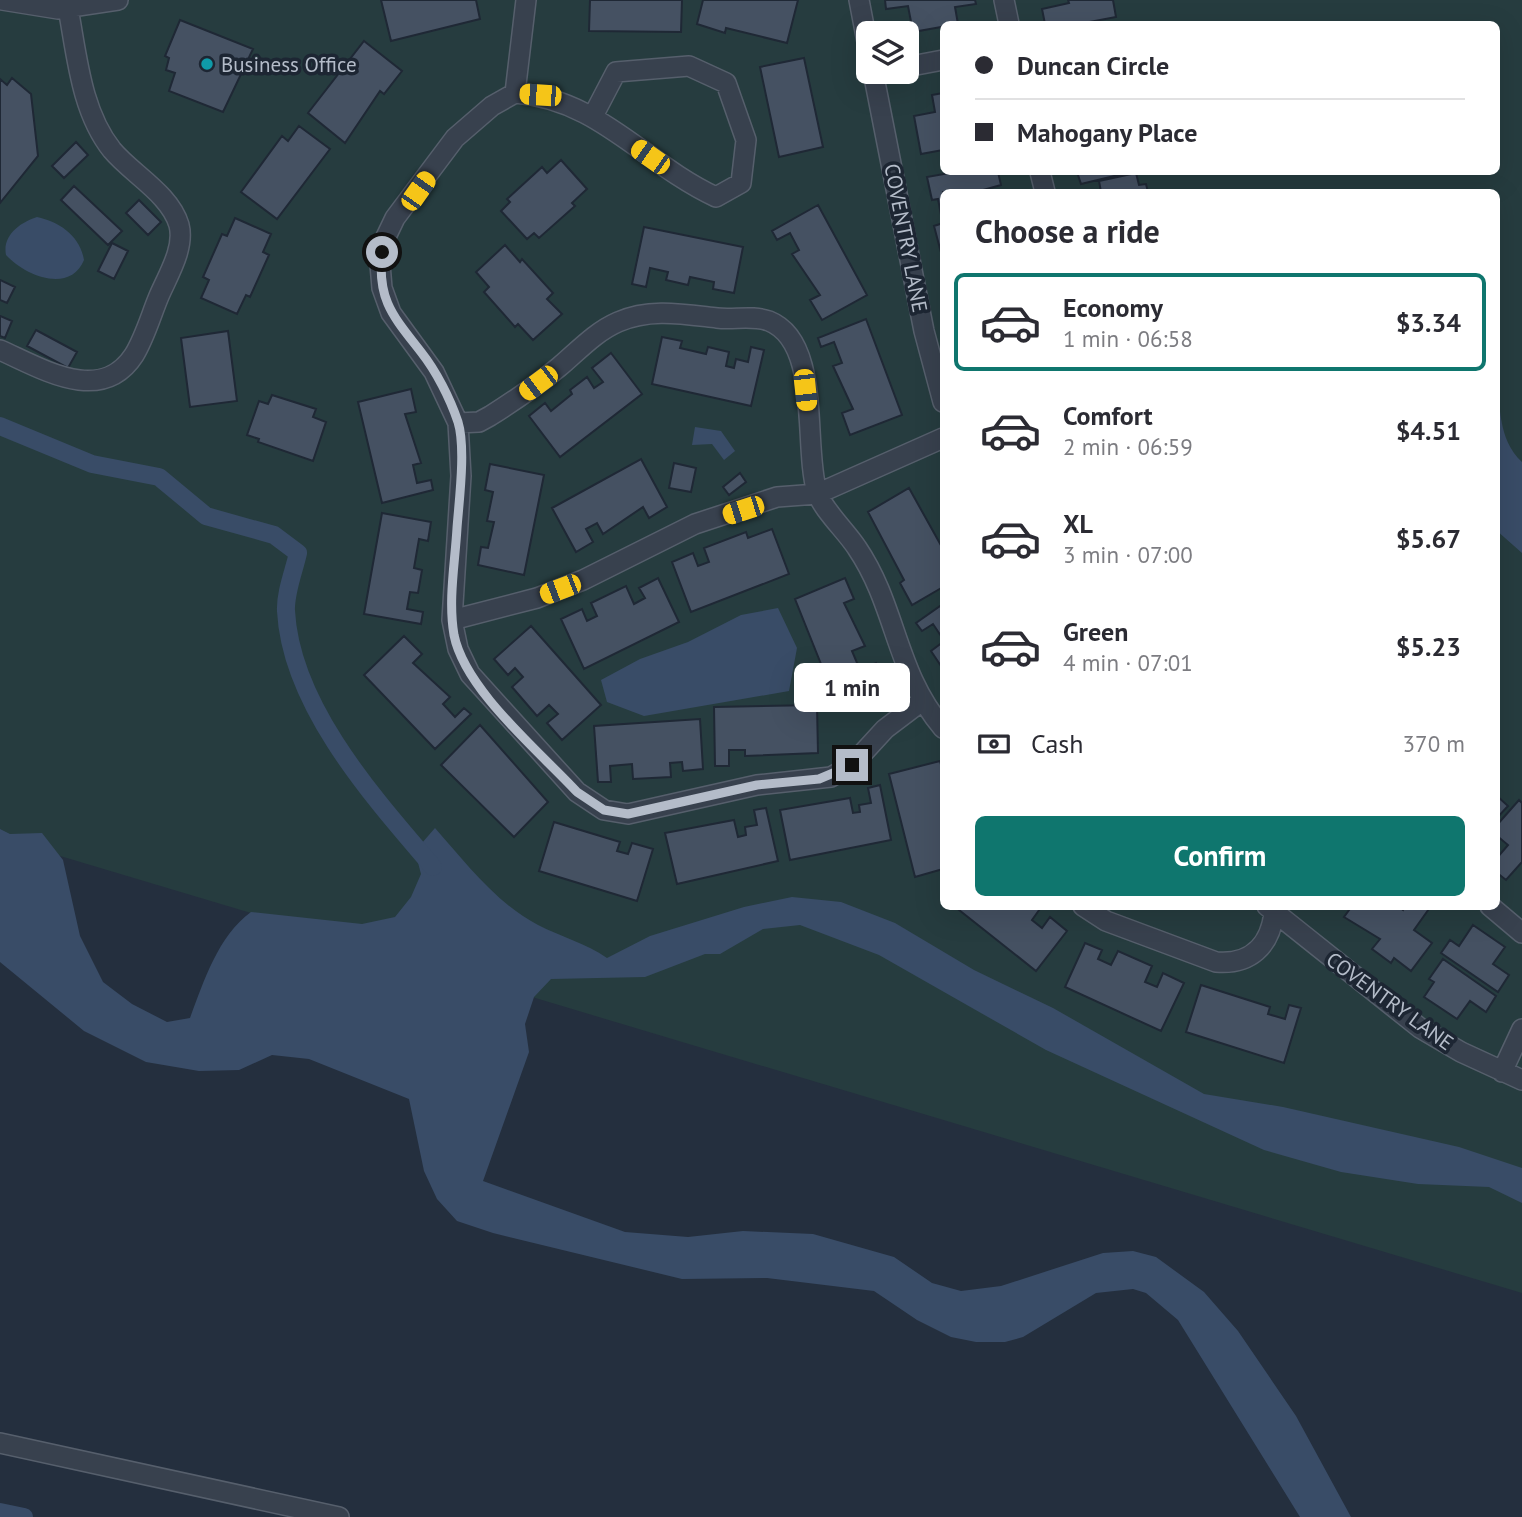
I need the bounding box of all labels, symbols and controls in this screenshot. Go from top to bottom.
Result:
map controls [856,21,919,84]
button: layers [856,21,919,84]
text: Duncan Circle [1017,49,1169,82]
place label: Business Office [221,51,357,78]
marker: Business Office [199,56,215,72]
car [519,83,562,107]
text: Mahogany Place [1017,116,1197,149]
car [627,136,674,178]
street label: COVENTRY LANE [878,161,934,315]
car [398,168,439,214]
text: Choose a ride [975,210,1160,252]
route start [366,236,398,268]
icon: car [979,291,1042,354]
text: Economy [1063,291,1163,324]
text: $3.34 [1396,306,1461,339]
text: 1 min · 06:58 [1063,324,1193,353]
car [515,362,562,404]
car [793,368,818,412]
icon: car [979,399,1042,462]
text: Comfort [1063,399,1153,432]
text: $4.51 [1396,414,1461,447]
text: 2 min · 06:59 [1063,432,1193,461]
car [720,494,767,526]
icon: car [979,507,1042,570]
text: XL [1063,507,1093,540]
text: $5.67 [1396,522,1461,555]
text: 3 min · 07:00 [1063,540,1193,569]
car [537,572,584,606]
icon: car [979,615,1042,678]
text: Green [1063,615,1128,648]
text: $5.23 [1396,630,1461,663]
text: 4 min · 07:01 [1063,648,1193,677]
callout: 1 min [794,664,910,712]
text: 1 min [824,673,880,702]
icon: cash [975,725,1013,763]
text: Cash [1031,727,1083,760]
text: 370 m [1403,729,1465,758]
route end [836,749,868,781]
button: Confirm [975,816,1465,896]
street label: COVENTRY LANE [1321,946,1459,1056]

